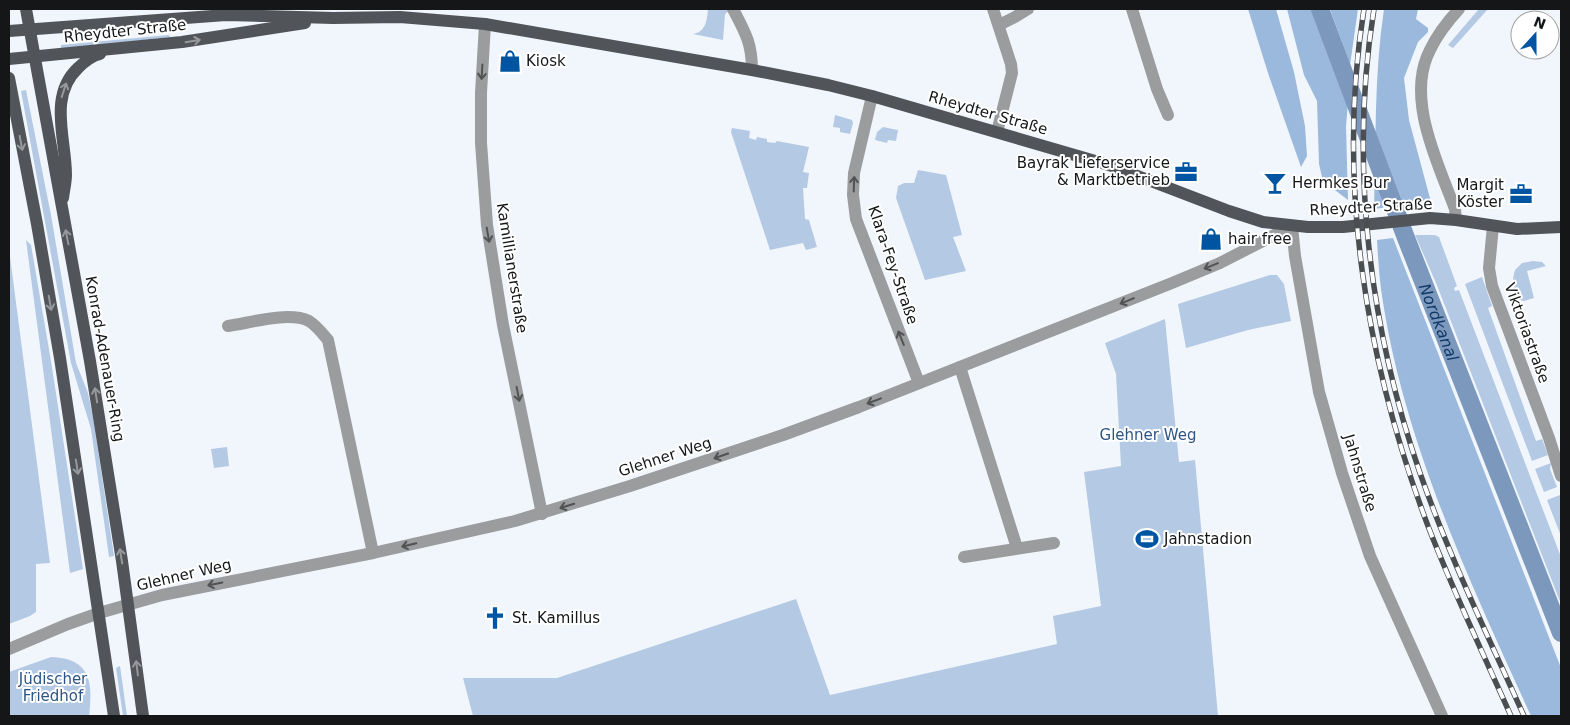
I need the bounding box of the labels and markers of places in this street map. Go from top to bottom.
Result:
shop icon: Kiosk [497,48,523,74]
place label: Kiosk [526,52,566,70]
place label: Bayrak Lieferservice & Marktbetrieb [1017,154,1170,189]
office icon: Bayrak Lieferservice & Marktbetrieb [1173,159,1199,185]
bar icon: Hermkes Bur [1262,170,1288,196]
place label: Hermkes Bur [1292,174,1390,192]
place label: Margit Köster [1456,176,1505,211]
office icon: Margit Köster [1508,181,1534,207]
shop icon: hair free [1198,226,1224,252]
place label: hair free [1228,230,1291,248]
sports icon: Jahnstadion [1134,526,1160,552]
place label: Jahnstadion [1163,530,1252,548]
church icon: St. Kamillus [482,605,508,631]
place label: St. Kamillus [512,609,600,627]

